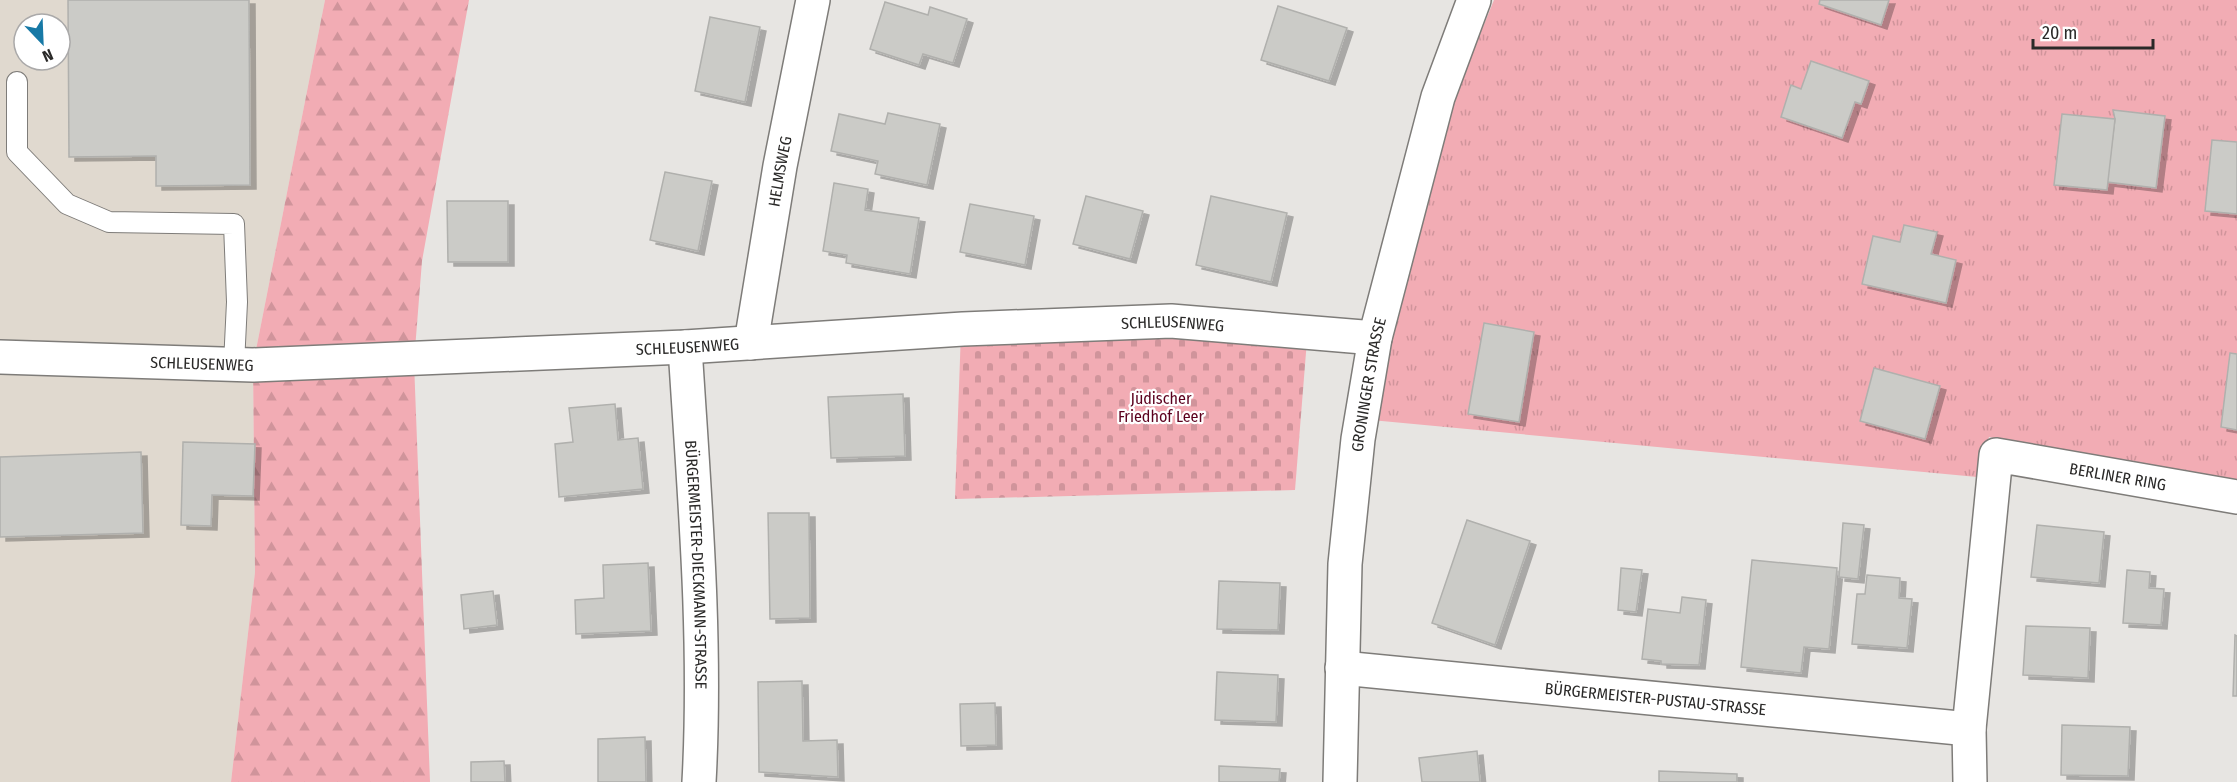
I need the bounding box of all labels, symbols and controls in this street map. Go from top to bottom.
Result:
north arrow [12,12,72,72]
scale bar [2033,12,2153,50]
text: 20 m [2042,22,2077,44]
text: N [40,45,56,66]
street label: HELMSWEG [764,134,795,208]
street label: SCHLEUSENWEG [1121,312,1225,335]
street label: GRONINGER STRASSE [1347,315,1389,453]
street label: SCHLEUSENWEG [635,334,740,359]
street label: SCHLEUSENWEG [150,352,254,375]
park label: Jüdischer Friedhof Leer [1118,389,1204,426]
street label: BÜRGERMEISTER-DIECKMANN-STRASSE [682,439,711,689]
street label: BERLINER RING [2068,458,2168,494]
street label: BÜRGERMEISTER-PUSTAU-STRASSE [1544,678,1767,719]

